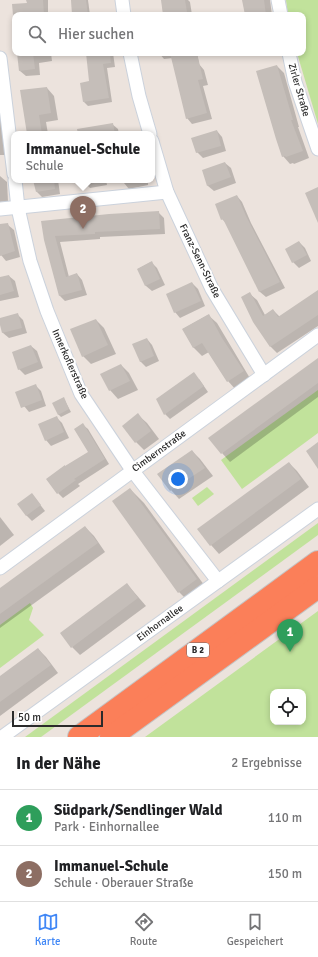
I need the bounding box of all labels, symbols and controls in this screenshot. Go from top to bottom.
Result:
search box [12,12,306,56]
icon: search [26,23,48,45]
text: Hier suchen [58,25,134,43]
street label: Zirler Straße [286,62,312,118]
popup [11,131,155,183]
text: Immanuel-Schule [26,140,140,158]
text: Schule [26,158,63,174]
pin: 2 [70,196,96,229]
street label: Franz-Senn-Straße [177,222,223,300]
street label: Innerkoflerstraße [49,327,91,401]
street label: Cimbernstraße [130,427,188,475]
your location [168,469,188,489]
street label: Einhornallee [134,602,186,644]
pin: 1 [277,619,303,652]
road number: B 2 [187,643,209,657]
map controls [270,689,306,725]
button: locate [270,689,306,725]
scale bar [12,709,103,728]
text: 50 m [18,711,41,724]
text: In der Nähe [16,753,101,774]
text: 2 Ergebnisse [231,755,302,771]
text: Südpark/Sendlinger Wald [54,801,222,819]
text: 1 [25,810,33,826]
text: 110 m [268,810,302,826]
text: Park · Einhornallee [54,819,159,835]
text: Immanuel-Schule [54,857,169,875]
text: 2 [25,866,33,882]
text: 150 m [268,866,302,882]
text: Schule · Oberauer Straße [54,875,194,891]
tab: Karte [35,911,60,948]
tab: Route [130,911,157,948]
tab: Gespeichert [227,911,283,948]

